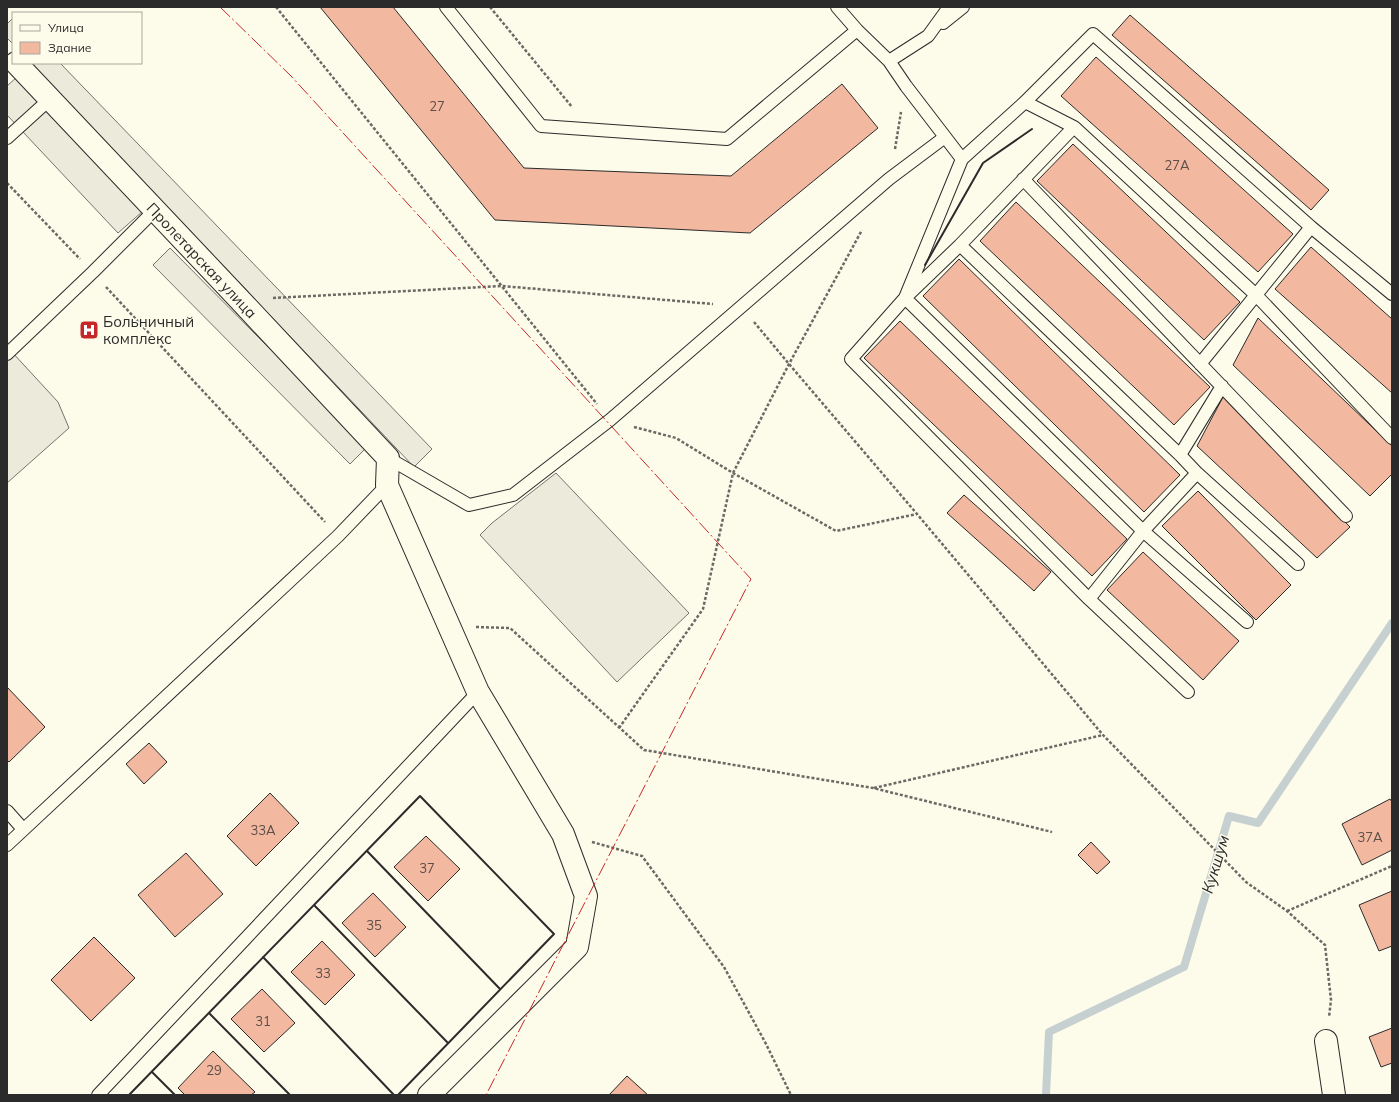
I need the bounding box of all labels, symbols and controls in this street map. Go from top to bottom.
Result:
legend [12,12,142,64]
text: Улица [47,20,84,35]
text: Здание [48,40,92,55]
house number: 27 [429,98,445,114]
house number: 27А [1164,157,1190,173]
street label: Пролетарская улица [143,198,261,322]
place label: Больничный комплекс [103,312,194,348]
hospital icon: Больничный комплекс [78,319,100,341]
house number: 33А [250,822,276,838]
house number: 37А [1357,829,1383,845]
water label: Кукшум [1197,832,1233,896]
house number: 37 [419,860,435,876]
house number: 35 [366,917,382,933]
house number: 33 [315,965,331,981]
house number: 31 [255,1013,271,1029]
house number: 29 [206,1062,222,1078]

